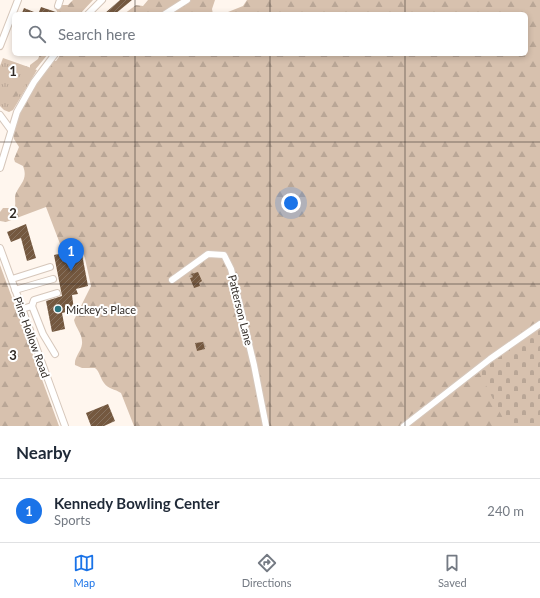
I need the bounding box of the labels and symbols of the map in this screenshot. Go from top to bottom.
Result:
text: 1 [9,63,17,79]
your location [281,193,301,213]
text: 2 [9,205,17,221]
pin: 1 [58,238,84,271]
street label: Patterson Lane [226,273,256,347]
street label: Pine Hollow Road [11,295,53,379]
place label: Mickey's Place [66,303,136,316]
marker: Mickey's Place [53,304,63,314]
text: 3 [9,347,17,363]

